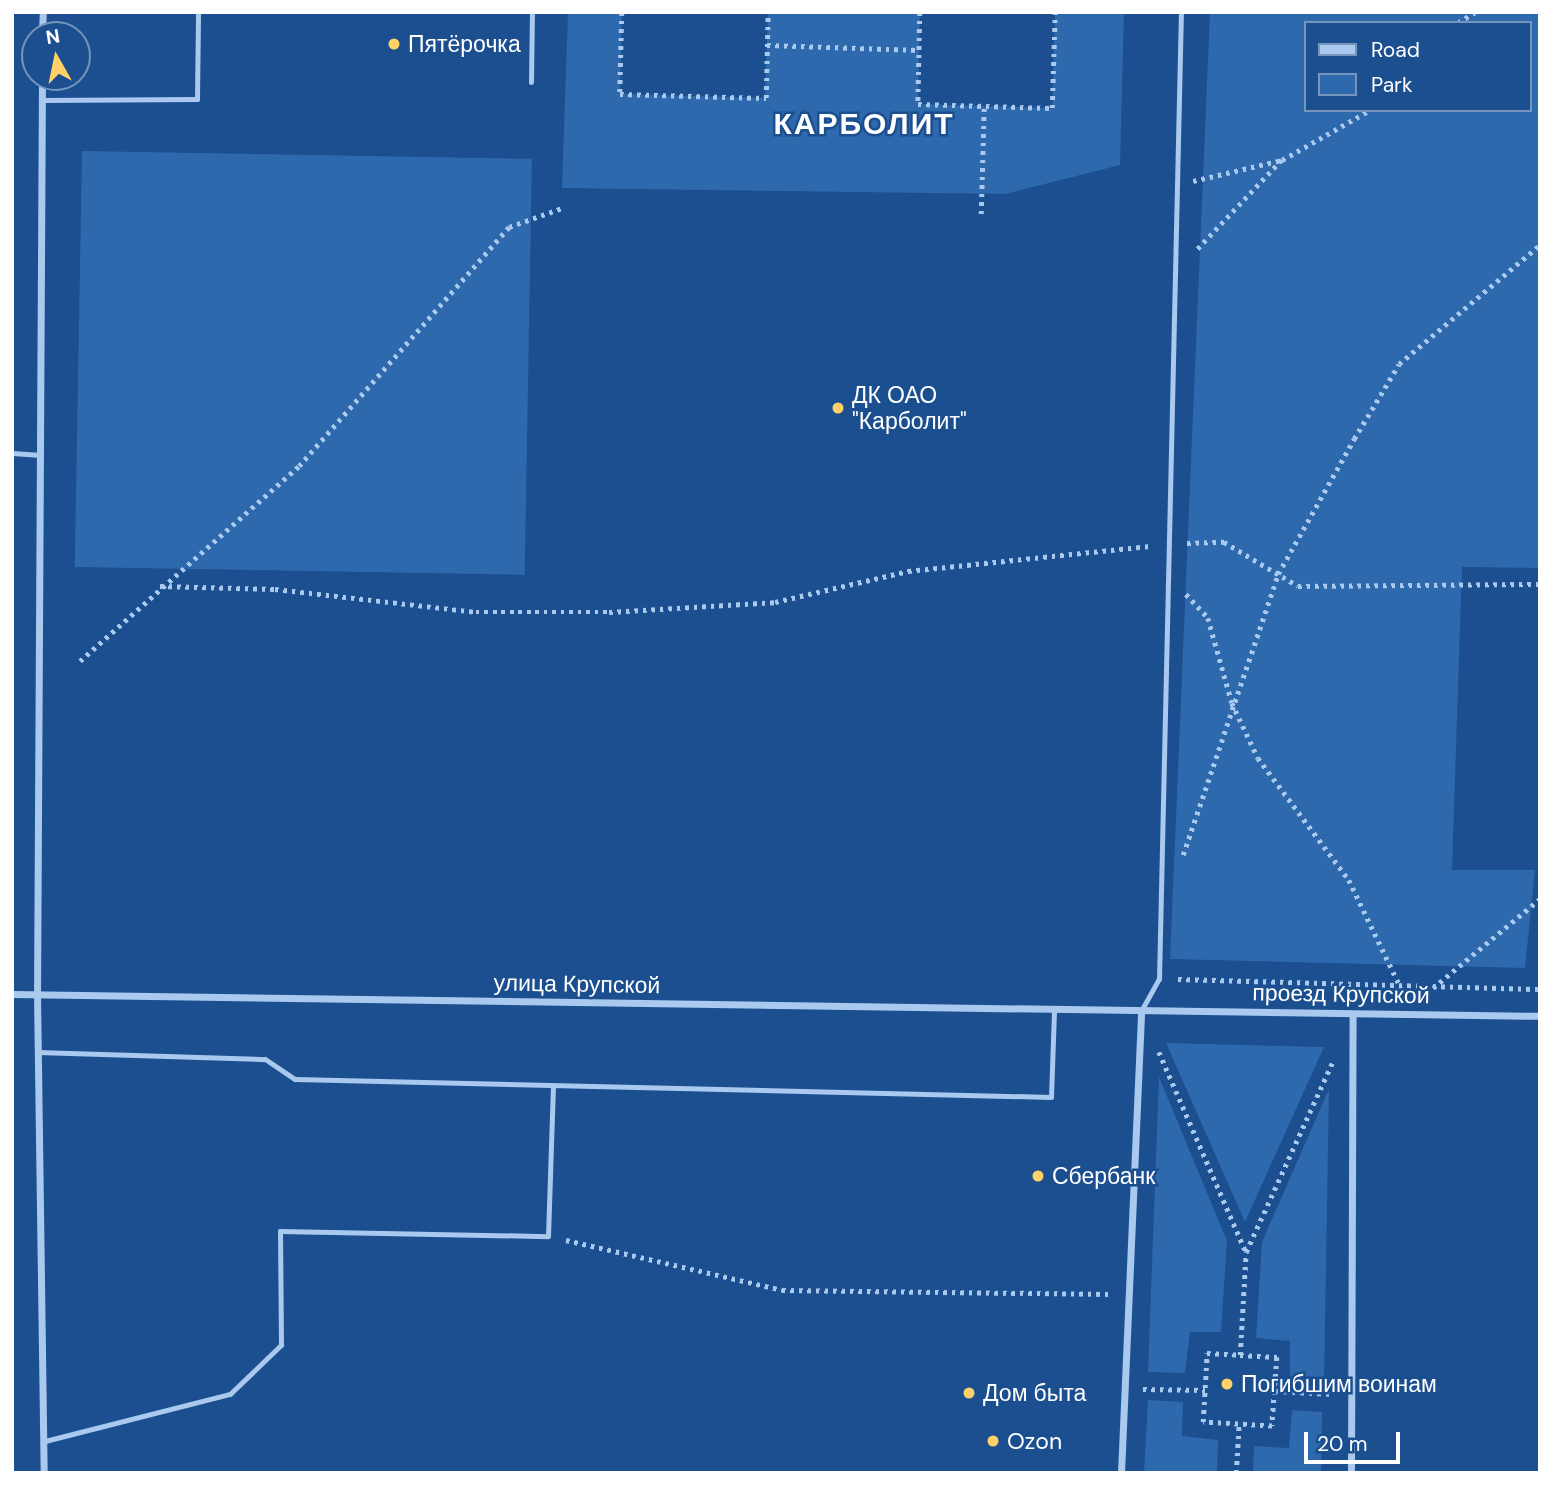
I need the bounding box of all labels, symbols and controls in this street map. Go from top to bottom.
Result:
north arrow [21,21,91,91]
legend [1304,21,1531,112]
text: N [44,23,62,50]
place label: Пятёрочка [408,30,521,58]
marker: Пятёрочка [386,36,402,52]
text: Road [1371,36,1420,64]
text: Park [1371,71,1412,99]
district label: КАРБОЛИТ [774,106,954,142]
place label: ДК ОАО "Карболит" [852,381,967,435]
marker: ДК ОАО "Карболит" [830,400,846,416]
street label: улица Крупской [493,969,661,999]
street label: проезд Крупской [1252,979,1430,1009]
place label: Сбербанк [1052,1162,1155,1190]
marker: Сбербанк [1030,1168,1046,1184]
place label: Погибшим воинам [1241,1370,1437,1398]
marker: Погибшим воинам [1219,1376,1235,1392]
place label: Дом быта [983,1379,1086,1407]
marker: Дом быта [961,1385,977,1401]
scale bar [1307,1418,1403,1462]
place label: Ozon [1007,1427,1062,1455]
text: 20 m [1317,1430,1368,1458]
marker: Ozon [985,1433,1001,1449]

